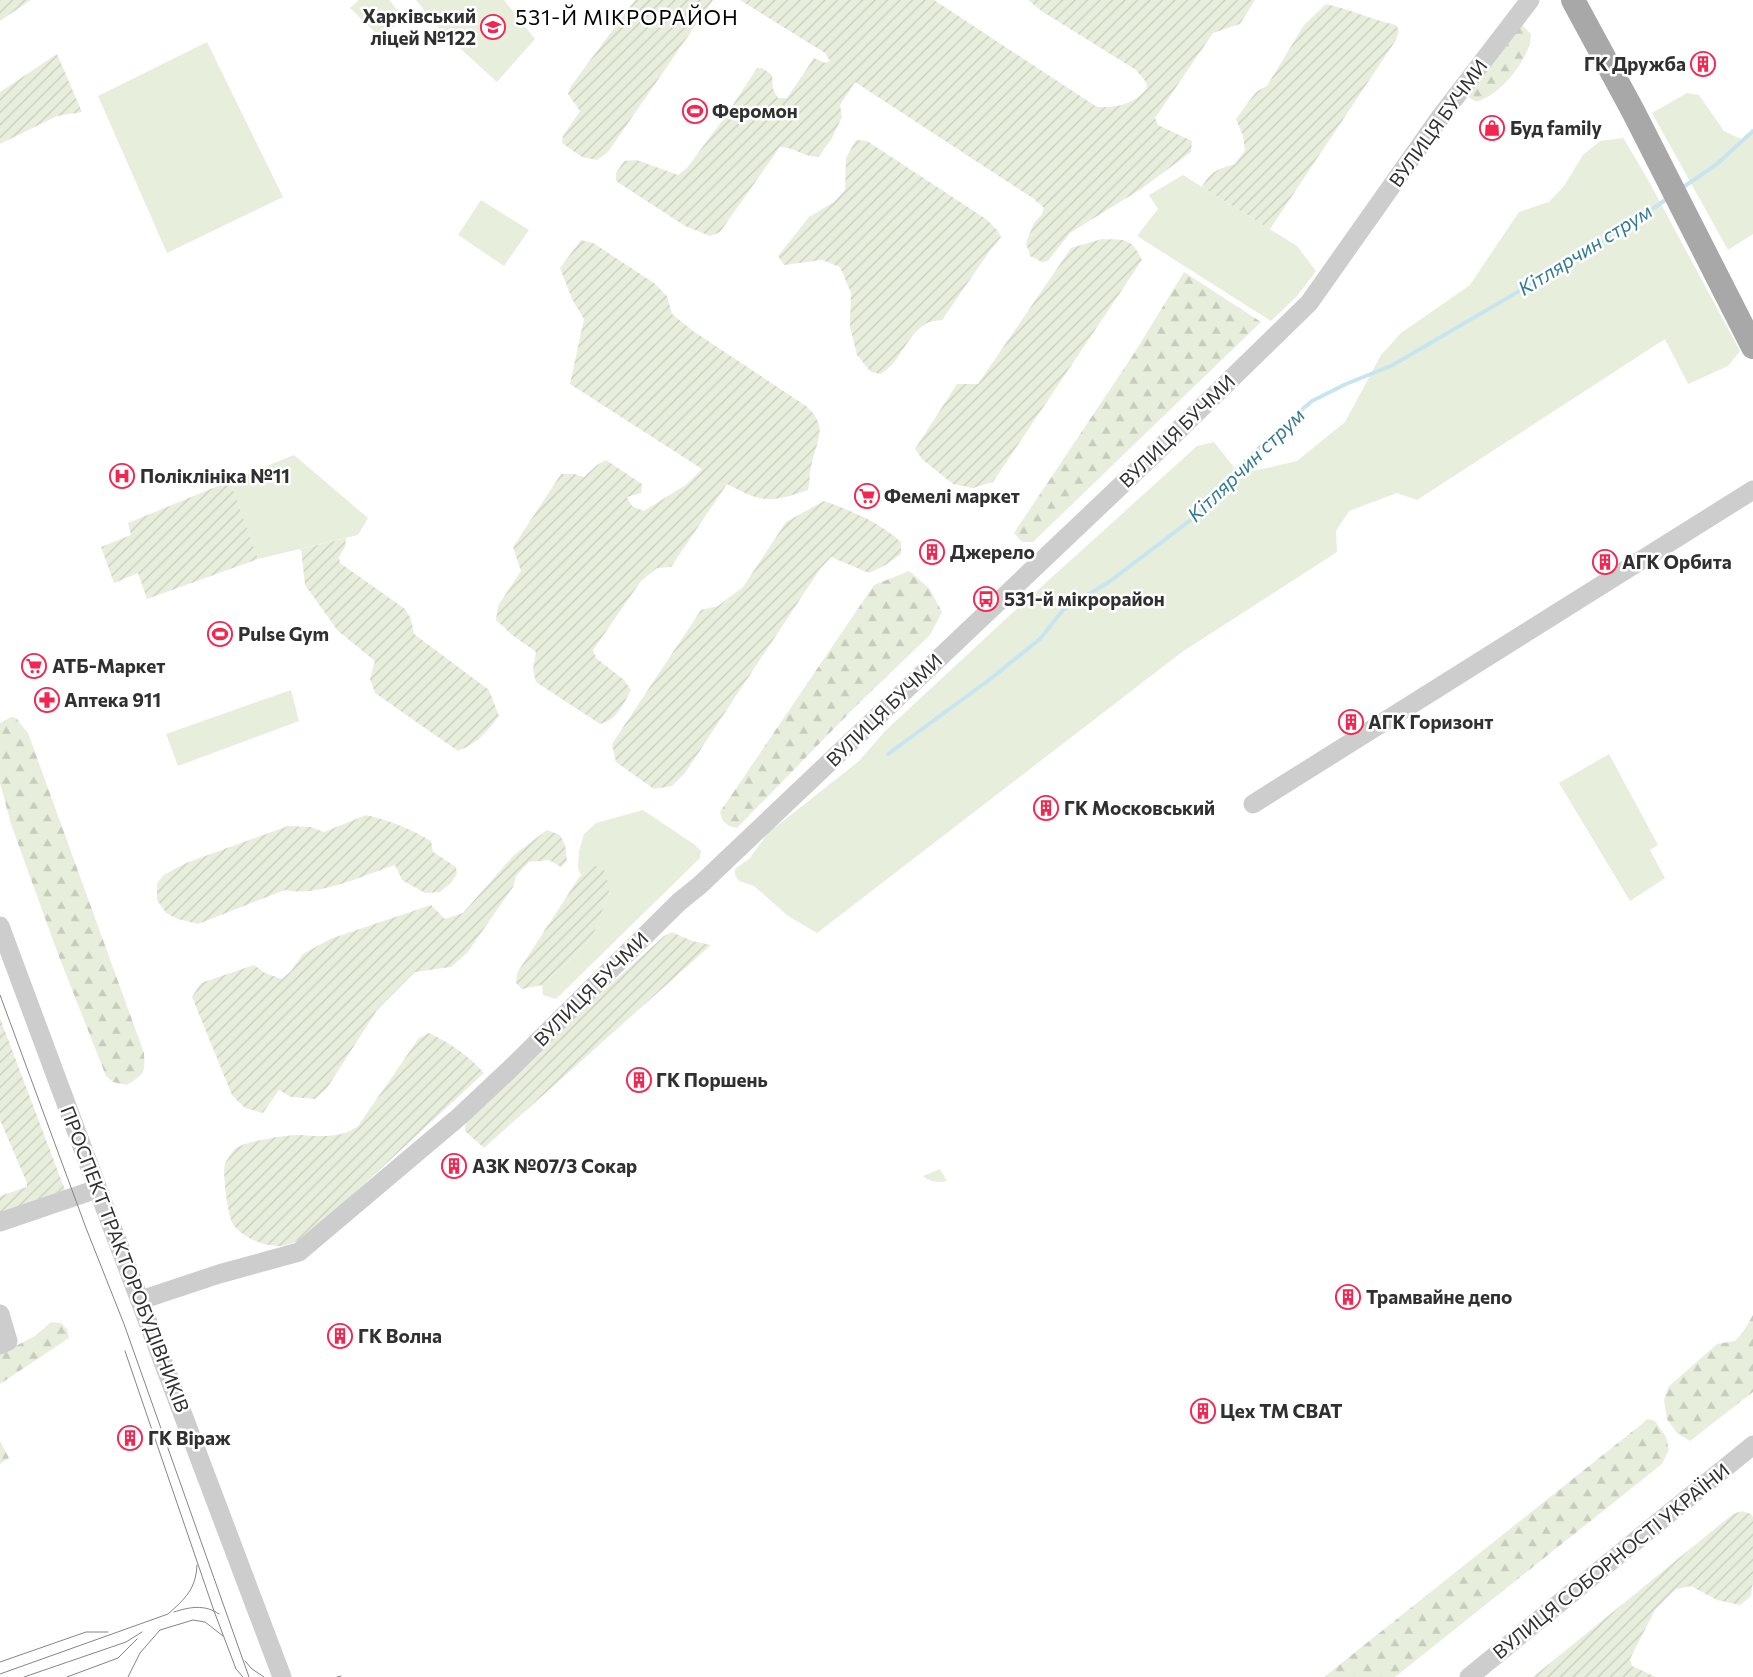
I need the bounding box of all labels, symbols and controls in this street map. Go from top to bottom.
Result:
place label: Харківський ліцей №122 [362,4,476,49]
district label: 531-Й МІКРОРАЙОН [515,4,739,29]
school or university icon: Харківський ліцей №122 [480,14,506,40]
building icon: ГК Дружба [1690,51,1716,77]
place label: ГК Дружба [1584,52,1686,75]
street label: ВУЛИЦЯ БУЧМИ [1384,54,1492,191]
sports icon: Феромон [682,98,708,124]
place label: Феромон [712,99,798,122]
shop icon: Буд family [1479,115,1505,141]
place label: Буд family [1510,116,1602,139]
water label: Кітлярчин струм [1513,198,1656,300]
street label: ВУЛИЦЯ БУЧМИ [1114,370,1239,492]
water label: Кітлярчин струм [1182,402,1309,526]
hospital icon: Поліклініка №11 [109,463,135,489]
place label: Поліклініка №11 [140,464,290,487]
supermarket icon: Фемелі маркет [854,483,880,509]
place label: Фемелі маркет [884,484,1020,507]
building icon: Джерело [919,539,945,565]
place label: Джерело [950,540,1035,563]
building icon: АГК Орбита [1592,549,1618,575]
place label: АГК Орбита [1622,550,1732,573]
bus stop icon: 531-й мікрорайон [973,586,999,612]
place label: 531-й мікрорайон [1004,587,1165,610]
sports icon: Pulse Gym [207,621,233,647]
place label: Pulse Gym [238,622,329,645]
street label: ВУЛИЦЯ БУЧМИ [821,649,946,771]
supermarket icon: АТБ-Маркет [21,653,47,679]
place label: АТБ-Маркет [52,654,165,677]
pharmacy icon: Аптека 911 [34,687,60,713]
place label: Аптека 911 [64,688,161,711]
building icon: АГК Горизонт [1338,709,1364,735]
place label: АГК Горизонт [1368,710,1493,733]
building icon: ГК Московський [1033,795,1059,821]
place label: ГК Московський [1064,796,1215,819]
street label: ВУЛИЦЯ БУЧМИ [529,927,653,1051]
building icon: ГК Поршень [626,1067,652,1093]
place label: ГК Поршень [656,1068,768,1091]
street label: ПРОСПЕКТ ТРАКТОРОБУДІВНИКІВ [56,1102,195,1415]
building icon: АЗК №07/3 Сокар [441,1153,467,1179]
place label: АЗК №07/3 Сокар [472,1154,637,1177]
building icon: Трамвайне депо [1335,1284,1361,1310]
place label: Трамвайне депо [1366,1285,1512,1308]
building icon: ГК Волна [327,1323,353,1349]
place label: ГК Волна [358,1324,442,1347]
building icon: Цех ТМ СВАТ [1190,1398,1216,1424]
place label: Цех ТМ СВАТ [1220,1399,1342,1422]
building icon: ГК Віраж [117,1425,143,1451]
place label: ГК Віраж [148,1426,231,1449]
street label: ВУЛИЦЯ СОБОРНОСТІ УКРАЇНИ [1488,1458,1734,1663]

